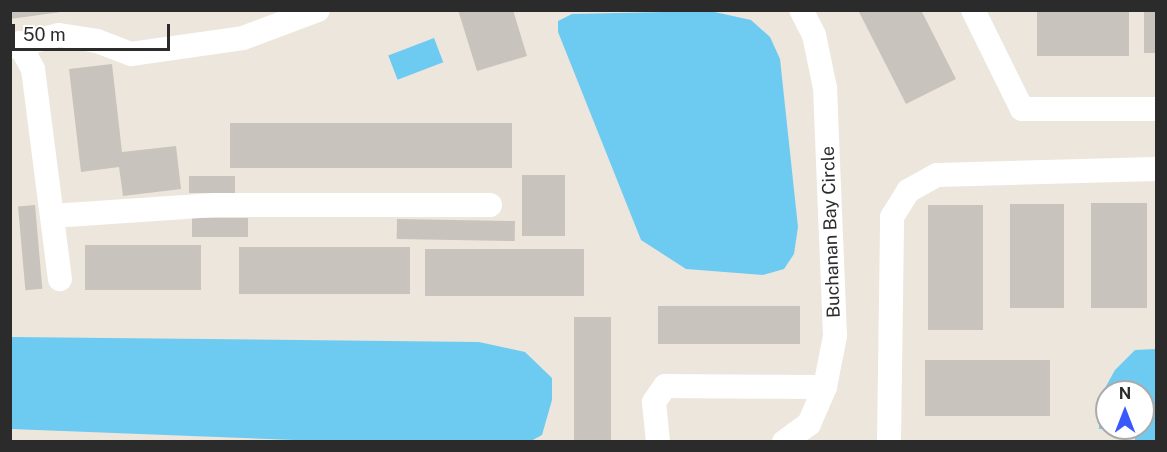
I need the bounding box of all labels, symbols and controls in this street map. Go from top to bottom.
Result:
scale bar [15,12,172,50]
text: 50 m [23,24,66,45]
street label: Buchanan Bay Circle [817,146,845,318]
north arrow [1095,380,1155,440]
text: N [1119,384,1131,403]

